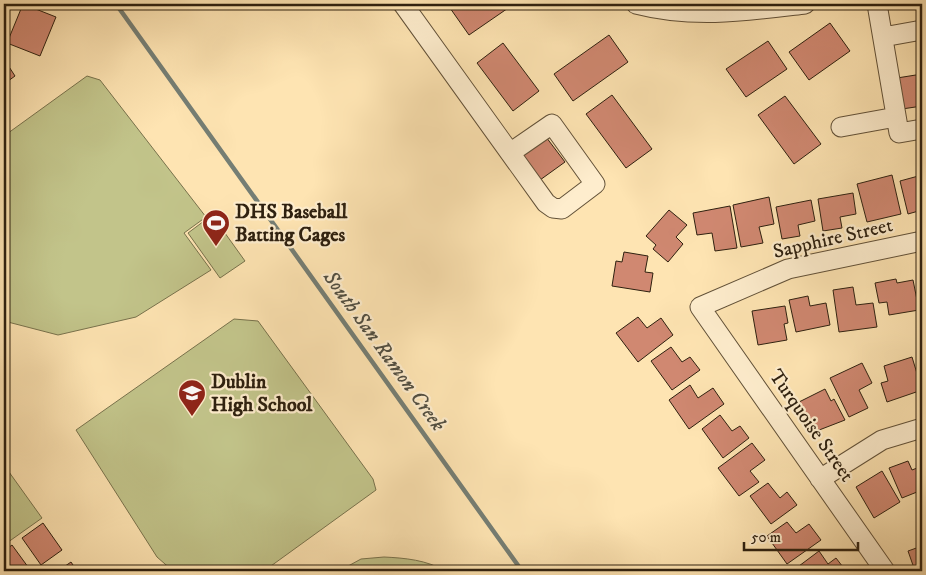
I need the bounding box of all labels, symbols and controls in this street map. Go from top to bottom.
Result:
place label: DHS Baseball Batting Cages [235,200,348,248]
sports icon: DHS Baseball Batting Cages [201,208,231,247]
street label: Sapphire Street [771,213,895,265]
water label: South San Ramon Creek [316,265,451,437]
street label: Turquoise Street [763,365,859,487]
place label: Dublin High School [211,370,313,418]
school or university icon: Dublin High School [177,378,207,417]
scale bar [744,520,857,552]
text: 50 m [751,528,781,547]

